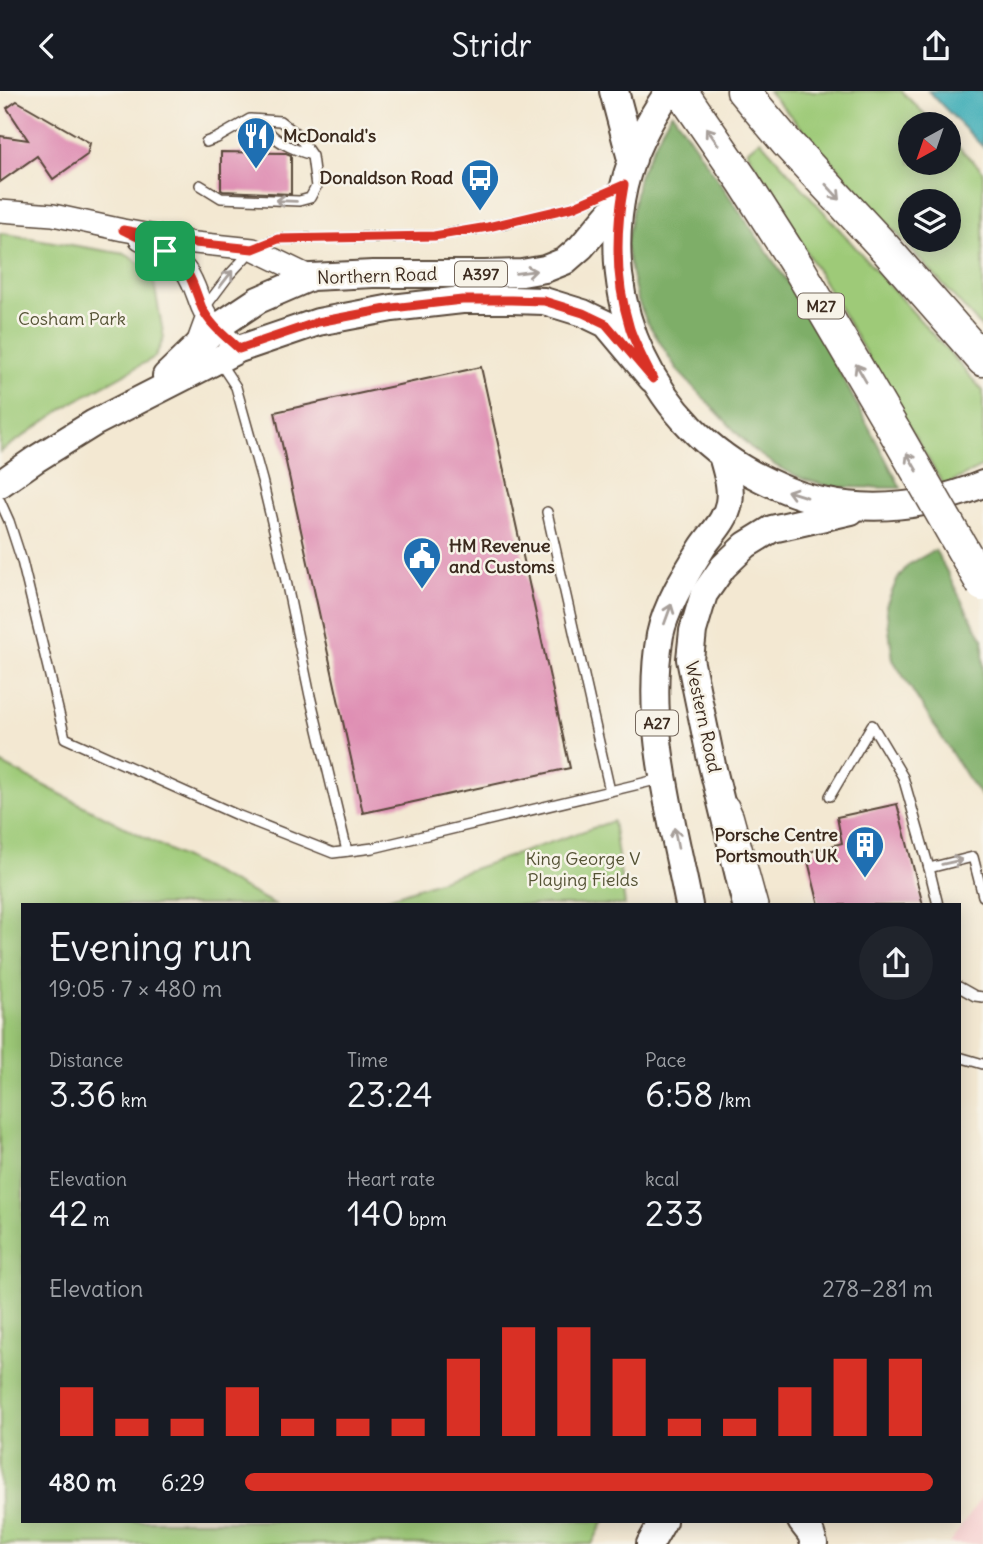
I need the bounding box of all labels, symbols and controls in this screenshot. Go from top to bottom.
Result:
text: Stridr [451,25,532,66]
icon: back [28,27,66,65]
icon: share [917,27,955,65]
north arrow [898,112,961,175]
map controls [898,112,961,252]
restaurant icon: McDonald's [235,115,277,170]
place label: McDonald's [283,124,376,147]
one-way arrow [705,127,719,146]
bus stop icon: Donaldson Road [459,157,501,212]
place label: Donaldson Road [320,166,453,189]
one-way arrow [824,183,841,200]
button: layers [898,189,961,252]
one-way arrow [275,194,298,207]
pin [135,221,195,281]
icon: arrive [146,232,184,270]
road number: A397 [455,261,507,287]
street label: Northern Road [317,262,438,289]
one-way arrow [515,265,537,278]
one-way arrow [219,271,234,289]
road number: M27 [798,293,844,319]
park label: Cosham Park [18,307,126,330]
one-way arrow [854,364,868,384]
one-way arrow [905,452,918,473]
one-way arrow [786,487,808,500]
place label: HM Revenue and Customs [449,534,555,578]
public building icon: HM Revenue and Customs [401,535,443,590]
one-way arrow [662,603,675,625]
street label: Western Road [680,659,727,775]
road number: A27 [636,711,678,736]
place label: Porsche Centre Portsmouth UK [714,823,839,867]
building icon: Porsche Centre Portsmouth UK [844,824,886,879]
one-way arrow [669,827,682,850]
park label: King George V Playing Fields [525,847,641,891]
one-way arrow [940,855,963,869]
text: Evening run [49,924,252,971]
button: share [859,926,933,1000]
text: 19:05 · 7 × 480 m [49,974,222,1003]
text: Distance [49,1048,123,1072]
text: Time [347,1048,388,1072]
text: Pace [645,1048,686,1072]
text: 3.36 [49,1072,116,1116]
text: 23:24 [347,1072,433,1116]
text: 6:58 [645,1072,713,1116]
text: km [116,1088,147,1112]
text: /km [713,1088,751,1112]
text: Elevation [49,1167,127,1191]
text: Heart rate [347,1167,435,1191]
text: kcal [645,1167,679,1191]
text: 42 [49,1191,88,1235]
text: 140 [347,1191,404,1235]
text: 233 [645,1191,704,1235]
text: m [88,1207,110,1231]
text: bpm [404,1207,447,1231]
text: Elevation [49,1274,143,1303]
text: 278–281 m [822,1274,933,1303]
text: 480 m [49,1468,116,1497]
text: 6:29 [161,1468,205,1497]

